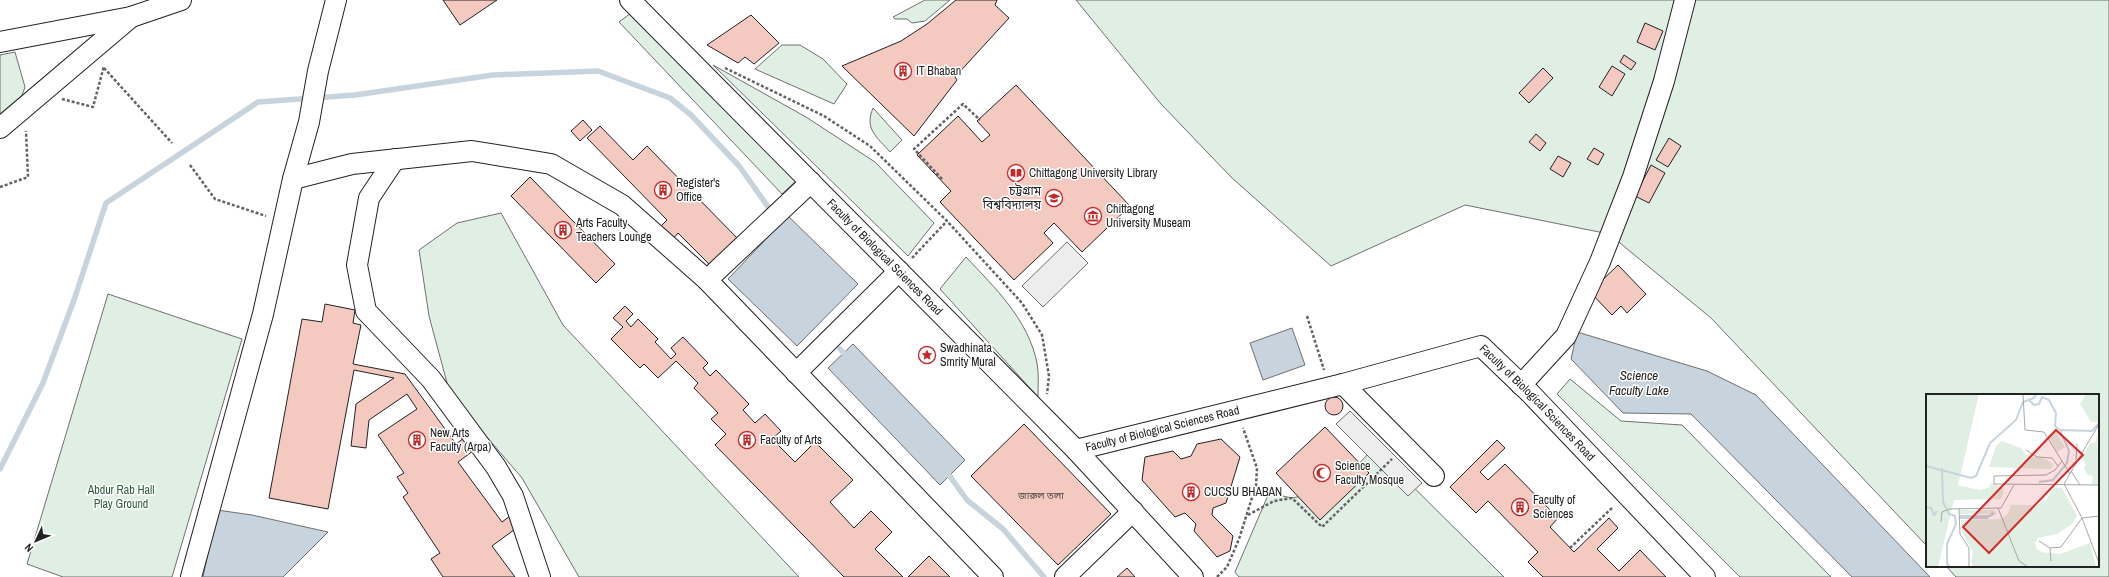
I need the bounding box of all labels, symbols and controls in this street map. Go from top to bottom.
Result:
building icon: IT Bhaban [893,61,913,81]
place label: IT Bhaban [916,63,961,79]
library icon: Chittagong University Library [1006,163,1026,183]
place label: Chittagong University Library [1029,165,1158,181]
place label: Register's Office [676,175,720,205]
building icon: Register's Office [653,180,673,200]
place label: চট্টগ্রাম বিশ্ববিদ্যালয় [982,183,1042,213]
school or university icon: চট্টগ্রাম বিশ্ববিদ্যালয় [1044,188,1064,208]
street label: Faculty of Biological Sciences Road [824,195,946,319]
place label: Chittagong University Museam [1106,201,1191,231]
museum icon: Chittagong University Museam [1083,206,1103,226]
place label: Arts Faculty Teachers Lounge [575,215,652,245]
building icon: Arts Faculty Teachers Lounge [553,220,573,240]
place label: Swadhinata Smrity Mural [940,340,996,370]
street label: Faculty of Biological Sciences Road [1476,341,1598,464]
place icon: Swadhinata Smrity Mural [917,345,937,365]
water label: Science Faculty Lake [1609,367,1669,399]
inset map [1926,394,2099,567]
street label: Faculty of Biological Sciences Road [1084,402,1241,455]
place label: New Arts Faculty (Arpa) [430,425,491,455]
building icon: New Arts Faculty (Arpa) [407,430,427,450]
building icon: Faculty of Arts [737,430,757,450]
place label: Faculty of Arts [760,432,822,448]
place label: Science Faculty Mosque [1335,458,1404,488]
mosque icon: Science Faculty Mosque [1312,463,1332,483]
park label: Abdur Rab Hall Play Ground [87,482,154,512]
building icon: CUCSU BHABAN [1181,482,1201,502]
place label: CUCSU BHABAN [1204,484,1282,500]
house number: জারুল তলা [1017,489,1064,502]
place label: Faculty of Sciences [1533,492,1575,522]
building icon: Faculty of Sciences [1510,497,1530,517]
north arrow [16,521,56,561]
text: N [22,541,36,555]

